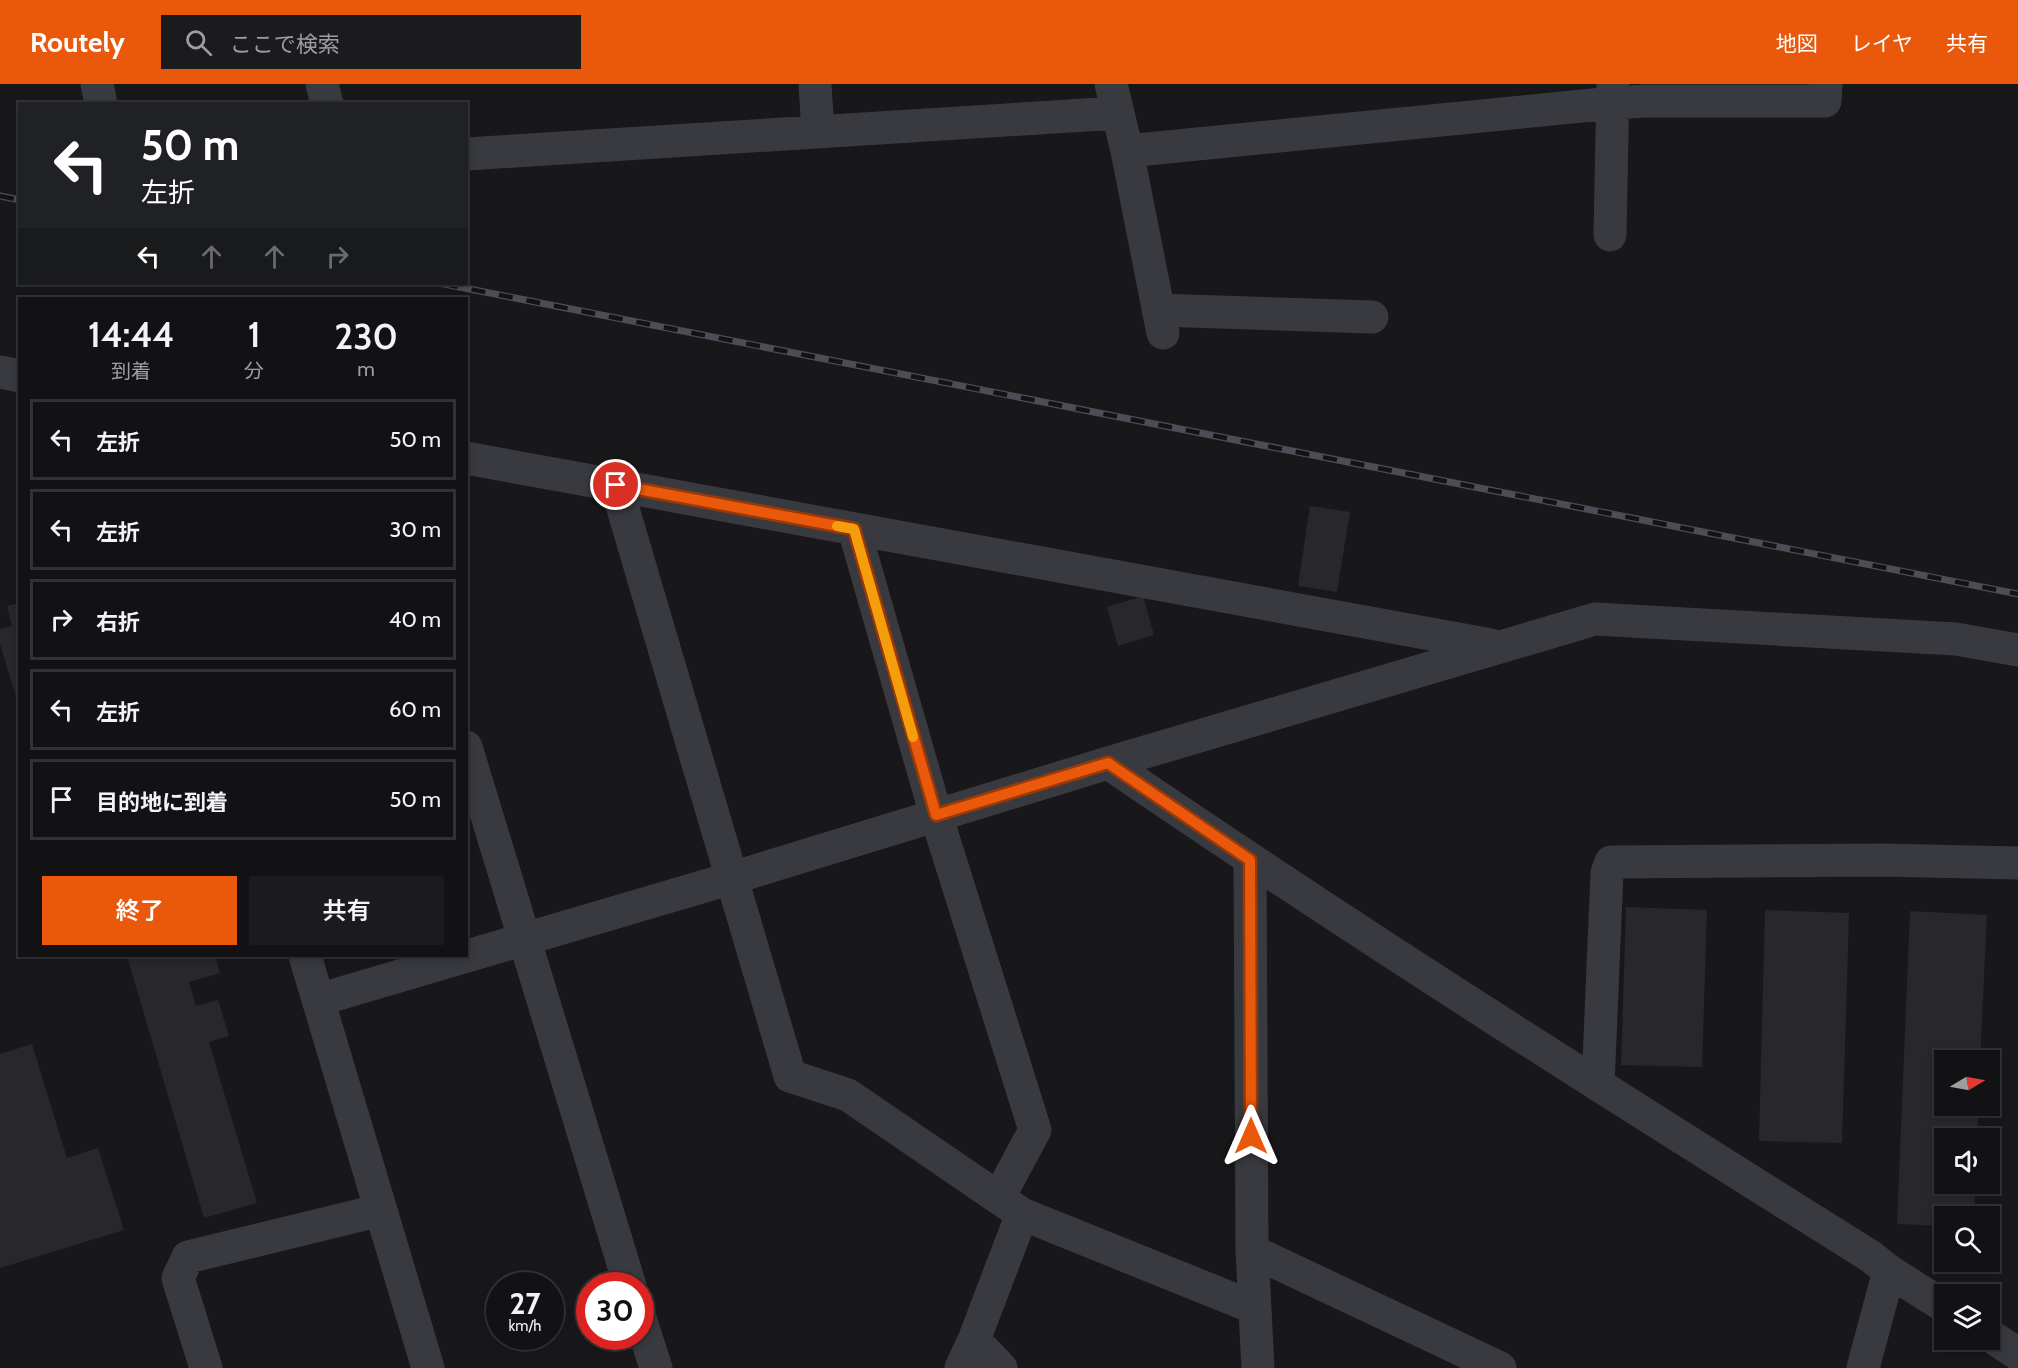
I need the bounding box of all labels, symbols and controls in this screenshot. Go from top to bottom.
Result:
search box [161,15,581,69]
text: Routely [30,25,125,59]
icon: search [182,26,215,59]
text: ここで検索 [230,31,340,58]
text: 地図 [1776,31,1818,56]
text: レイヤ [1851,31,1913,56]
text: 共有 [1946,31,1988,56]
text: 50 m [141,119,239,171]
icon: left [42,126,120,204]
text: 左折 [141,176,195,209]
icon: left [132,240,165,273]
icon: ahead [195,240,228,273]
icon: ahead [258,240,291,273]
icon: right [321,240,354,273]
text: 14:44 [88,312,174,356]
text: 1 [248,312,260,356]
text: 230 [334,314,398,358]
text: m [357,357,375,381]
text: 到着 [111,359,151,383]
text: 分 [244,359,264,383]
icon: left [45,423,78,456]
text: 50 m [389,426,441,453]
text: 左折 [96,429,140,456]
pin [590,459,641,510]
icon: arrive [599,468,632,501]
icon: left [45,513,78,546]
text: 30 m [389,516,441,543]
text: 左折 [96,519,140,546]
icon: right [45,603,78,636]
text: 40 m [389,606,441,633]
text: 右折 [96,609,140,636]
icon: left [45,693,78,726]
text: 60 m [389,696,441,723]
text: 左折 [96,699,140,726]
icon: arrive [45,783,78,816]
text: 50 m [389,786,441,813]
text: 目的地に到着 [96,789,228,816]
button: 終了 [42,876,237,945]
button: 共有 [249,876,444,945]
north arrow [1934,1050,2000,1116]
map controls [1934,1050,2000,1350]
position arrow [1219,1104,1283,1168]
button: sound [1934,1128,2000,1194]
button: search [1934,1206,2000,1272]
speed limit sign: 30 [576,1272,654,1350]
button: layers [1934,1284,2000,1350]
text: 27 [509,1285,541,1322]
text: km/h [509,1317,541,1335]

